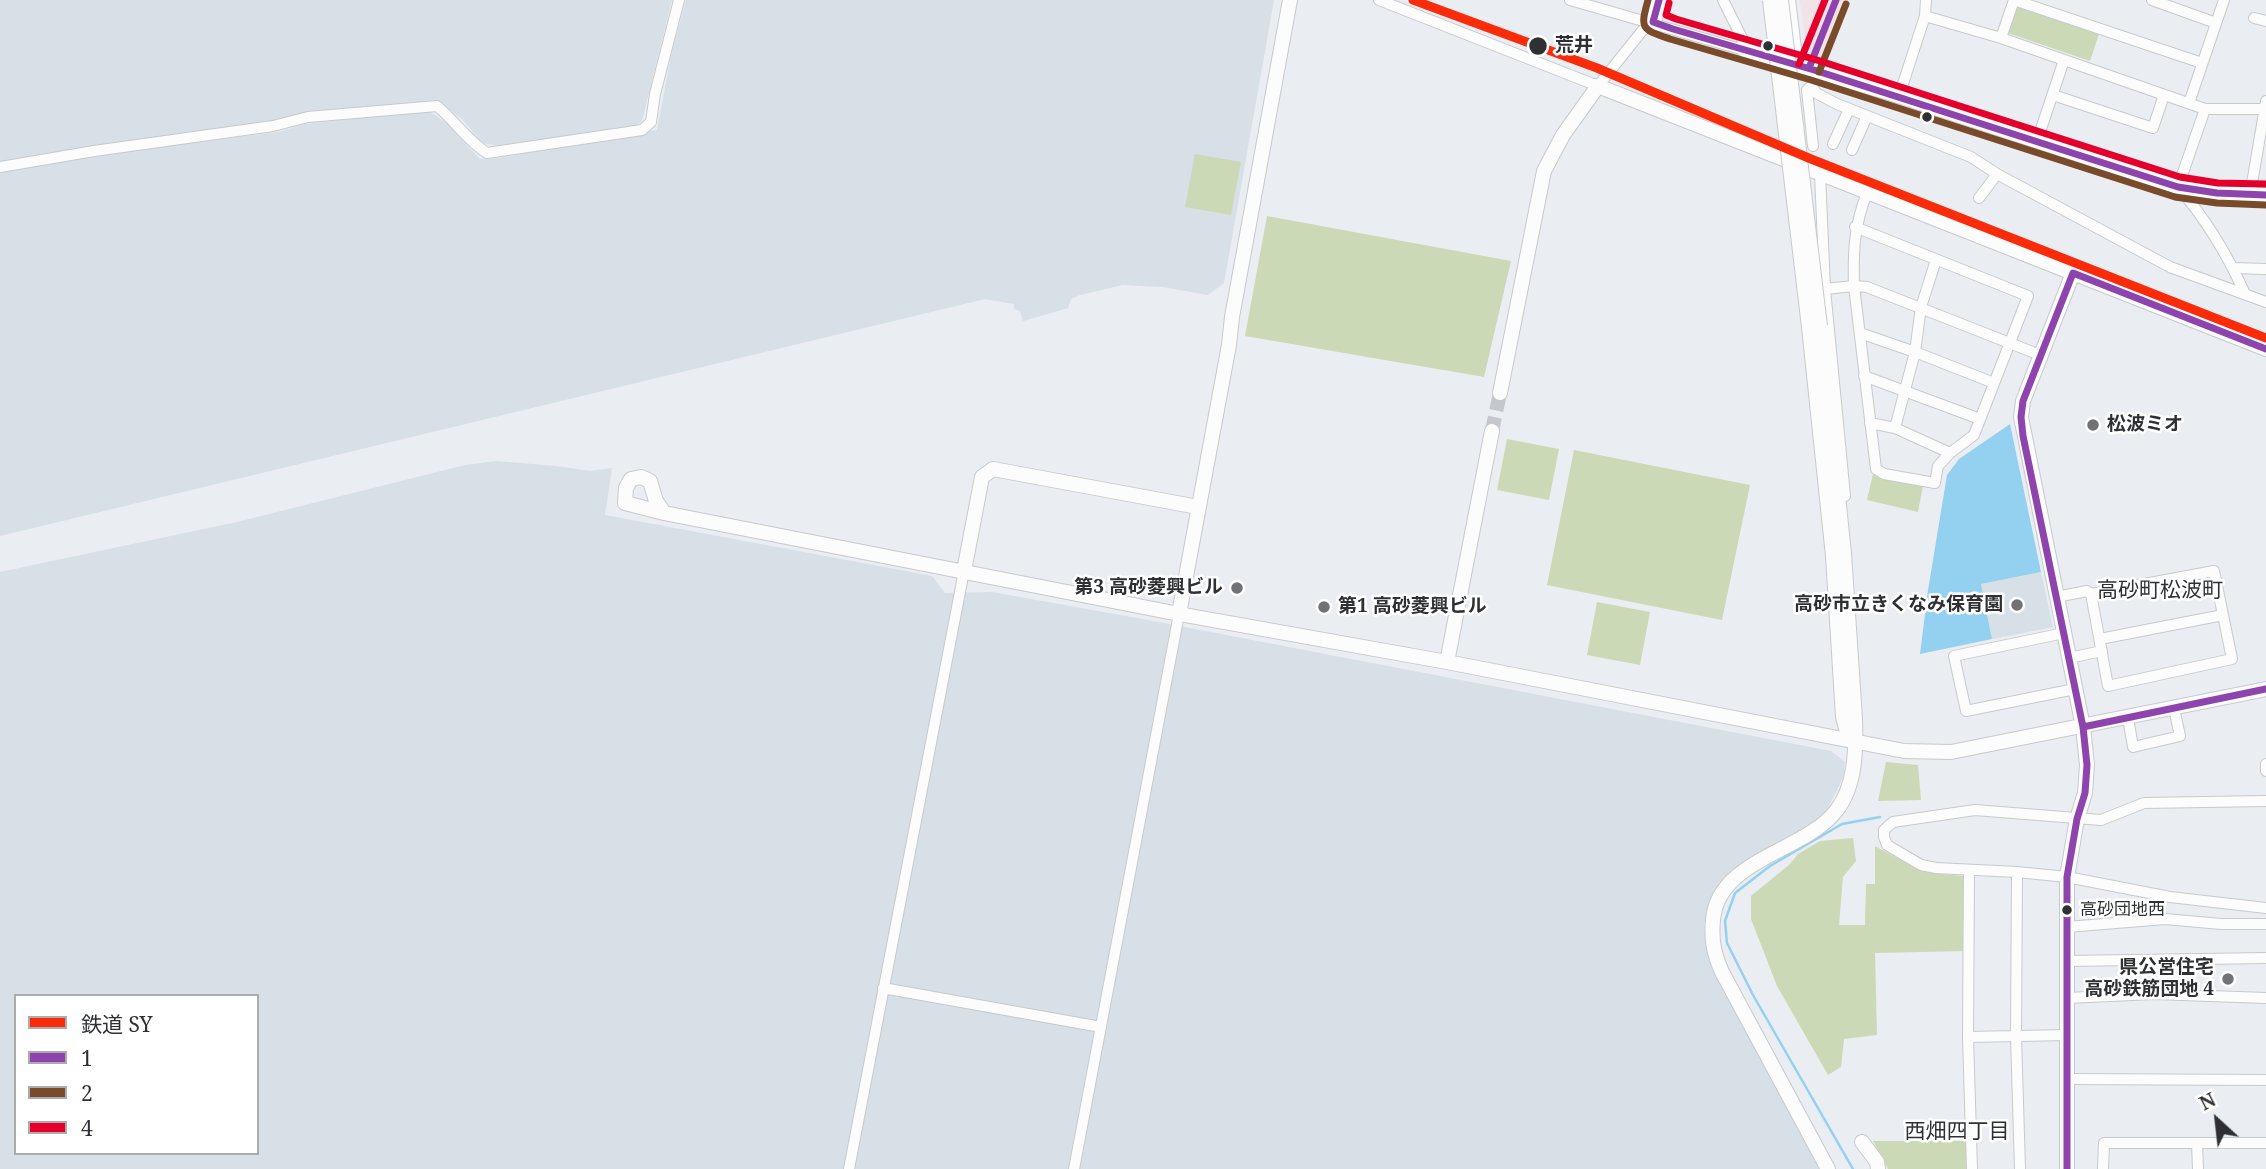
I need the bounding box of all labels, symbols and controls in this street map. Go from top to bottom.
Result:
marker: 荒井 [1527,35,1549,57]
place label: 荒井 [1555,35,1593,57]
unlabelled marker [1761,39,1775,53]
unlabelled marker [1920,110,1934,124]
place label: 松波ミオ [2107,414,2183,436]
marker: 松波ミオ [2085,417,2101,433]
place label: 第3 高砂菱興ビル [1074,577,1223,599]
district label: 高砂町松波町 [2097,578,2223,604]
marker: 第3 高砂菱興ビル [1229,580,1245,596]
place label: 高砂市立きくなみ保育園 [1794,594,2003,616]
place label: 第1 高砂菱興ビル [1338,596,1487,618]
marker: 高砂市立きくなみ保育園 [2009,597,2025,613]
marker: 第1 高砂菱興ビル [1316,599,1332,615]
place label: 高砂団地西 [2080,900,2165,920]
marker: 高砂団地西 [2060,903,2074,917]
place label: 県公営住宅 高砂鉄筋団地 4 [2084,957,2214,1001]
marker: 県公営住宅 高砂鉄筋団地 4 [2220,971,2236,987]
legend [14,994,259,1155]
text: 鉄道 SY [81,1010,153,1038]
text: 1 [81,1044,93,1072]
text: 2 [81,1079,93,1107]
north arrow [2182,1085,2252,1155]
text: N [2195,1086,2220,1116]
text: 4 [81,1114,93,1142]
district label: 西畑四丁目 [1905,1119,2009,1145]

